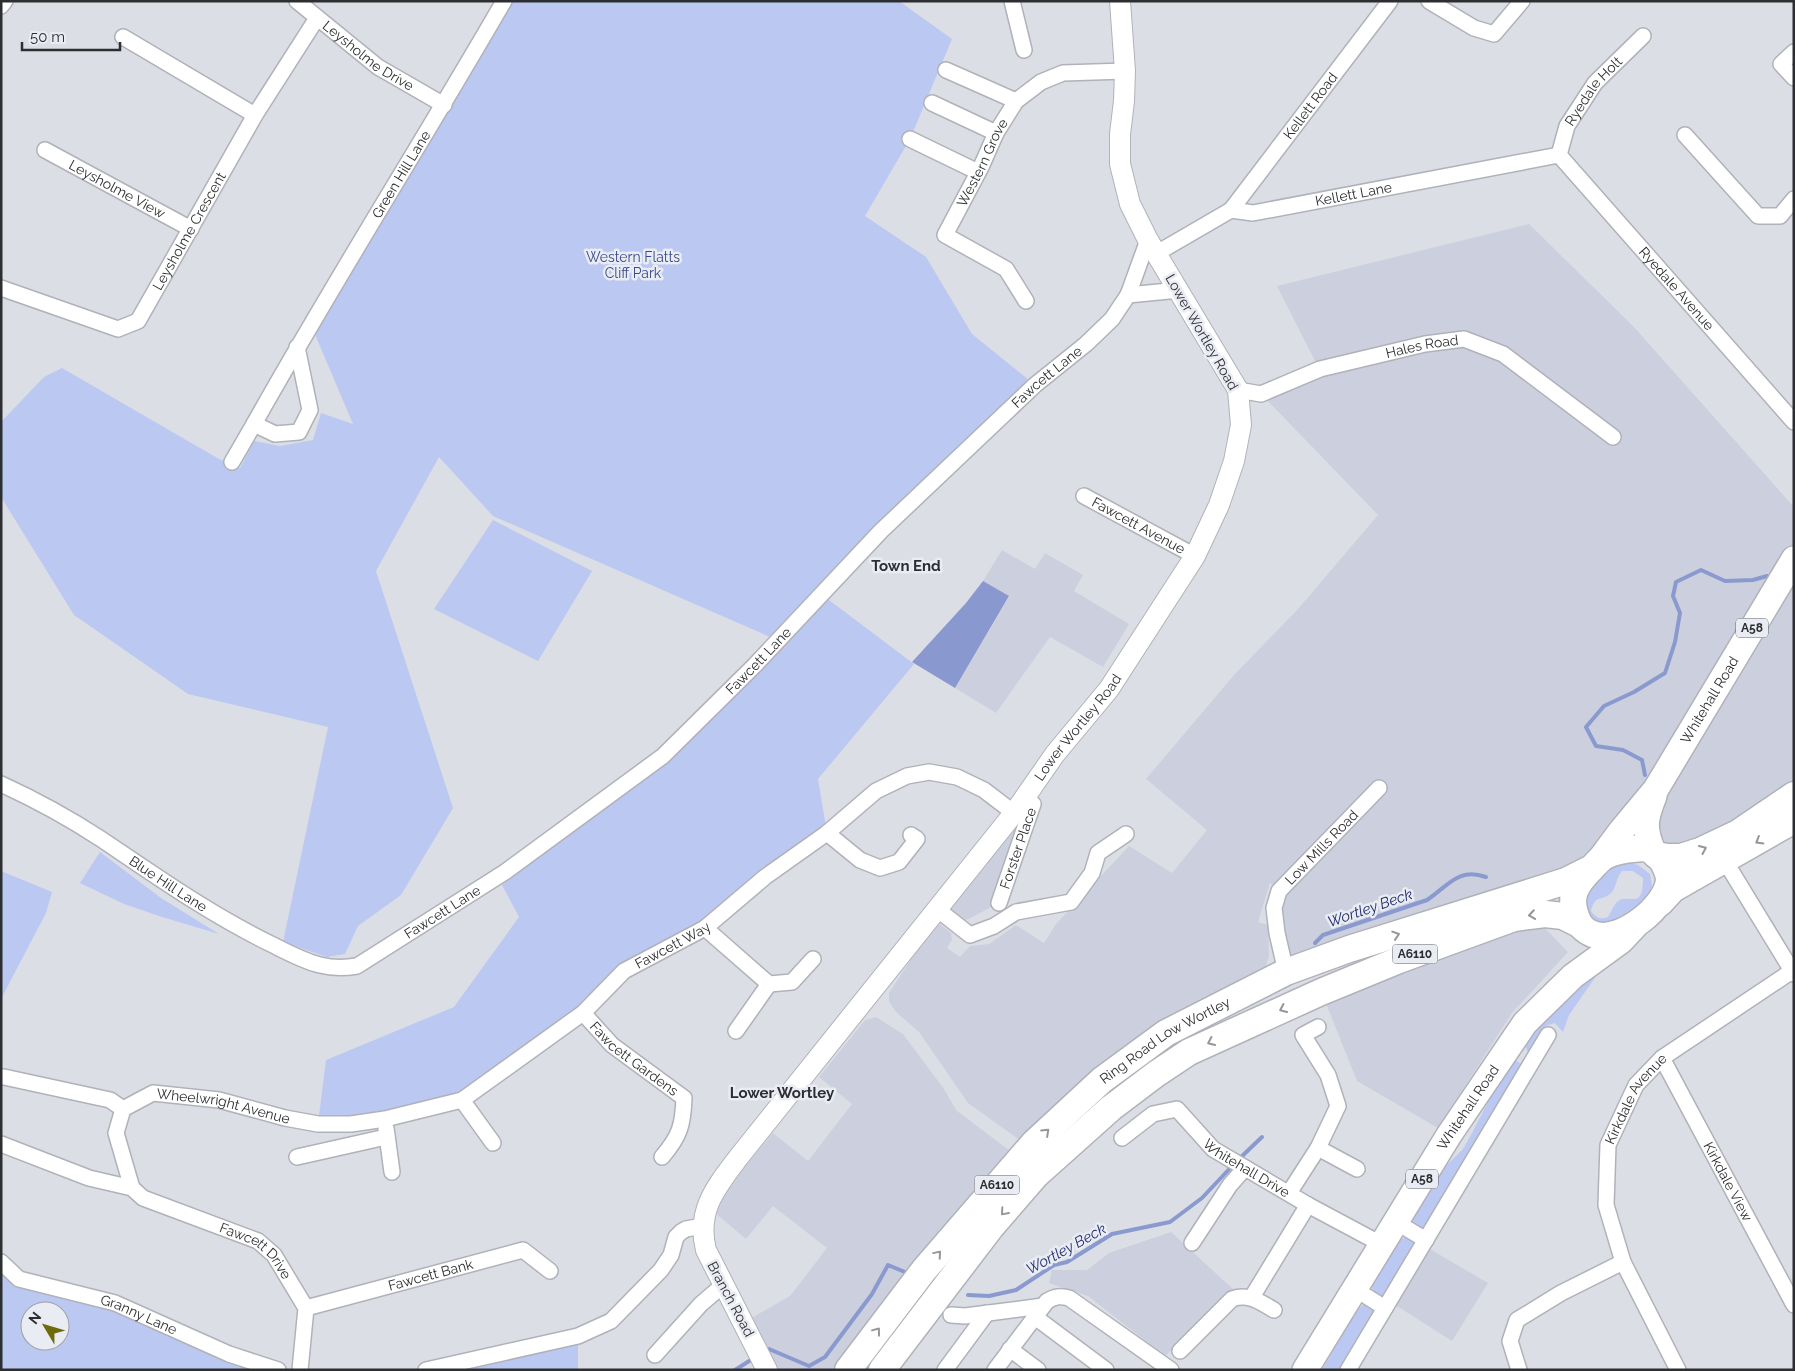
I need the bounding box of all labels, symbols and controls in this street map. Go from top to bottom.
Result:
street label: Leysholme Drive [320,17,417,94]
scale bar [22,20,120,52]
text: 50 m [30,28,65,46]
street label: Ryedale Holt [1561,53,1625,129]
street label: Kellett Road [1280,69,1341,142]
street label: Western Grove [953,116,1011,209]
street label: Green Hill Lane [369,128,433,221]
street label: Leysholme View [66,157,168,222]
street label: Leysholme Crescent [149,169,229,293]
street label: Kellett Lane [1314,179,1393,209]
street label: Ryedale Avenue [1636,244,1717,333]
park label: Western Flatts Cliff Park [586,249,680,281]
street label: Lower Wortley Road [1162,271,1242,393]
street label: Hales Road [1384,332,1459,361]
street label: Fawcett Lane [1008,343,1085,411]
street label: Fawcett Avenue [1089,494,1188,557]
district label: Town End [871,557,941,575]
road number: A58 [1736,618,1768,638]
street label: Fawcett Lane [722,624,794,697]
street label: Whitehall Road [1677,654,1742,747]
street label: Lower Wortley Road [1031,671,1124,784]
street label: Forster Place [996,805,1039,891]
street label: Low Mills Road [1282,807,1361,888]
one-way arrow [1756,834,1765,844]
one-way arrow [1698,845,1707,856]
street label: Blue Hill Lane [126,852,210,915]
street label: Fawcett Lane [401,882,483,942]
water label: Wortley Beck [1325,885,1415,931]
one-way arrow [1528,910,1537,920]
street label: Fawcett Way [632,919,714,972]
one-way arrow [1391,930,1400,940]
road number: A6110 [1392,944,1438,964]
street label: Ring Road Low Wortley [1097,994,1233,1087]
one-way arrow [1279,1003,1288,1014]
street label: Fawcett Gardens [587,1018,682,1099]
one-way arrow [1207,1036,1216,1047]
street label: Kirkdale Avenue [1602,1050,1670,1147]
street label: Whitehall Road [1434,1062,1502,1153]
district label: Lower Wortley [730,1084,835,1102]
street label: Wheelwright Avenue [156,1085,291,1127]
one-way arrow [1040,1129,1049,1138]
street label: Whitehall Drive [1200,1136,1293,1200]
street label: Kirkdale View [1700,1139,1756,1224]
road number: A58 [1406,1170,1438,1188]
road number: A6110 [974,1176,1020,1194]
one-way arrow [1001,1206,1010,1215]
street label: Fawcett Drive [218,1219,295,1282]
water label: Wortley Beck [1023,1220,1109,1278]
one-way arrow [932,1250,941,1259]
street label: Fawcett Bank [386,1256,475,1294]
street label: Branch Road [704,1259,758,1339]
street label: Granny Lane [99,1292,180,1338]
north arrow [20,1301,70,1351]
text: N [25,1309,44,1327]
one-way arrow [871,1327,880,1337]

